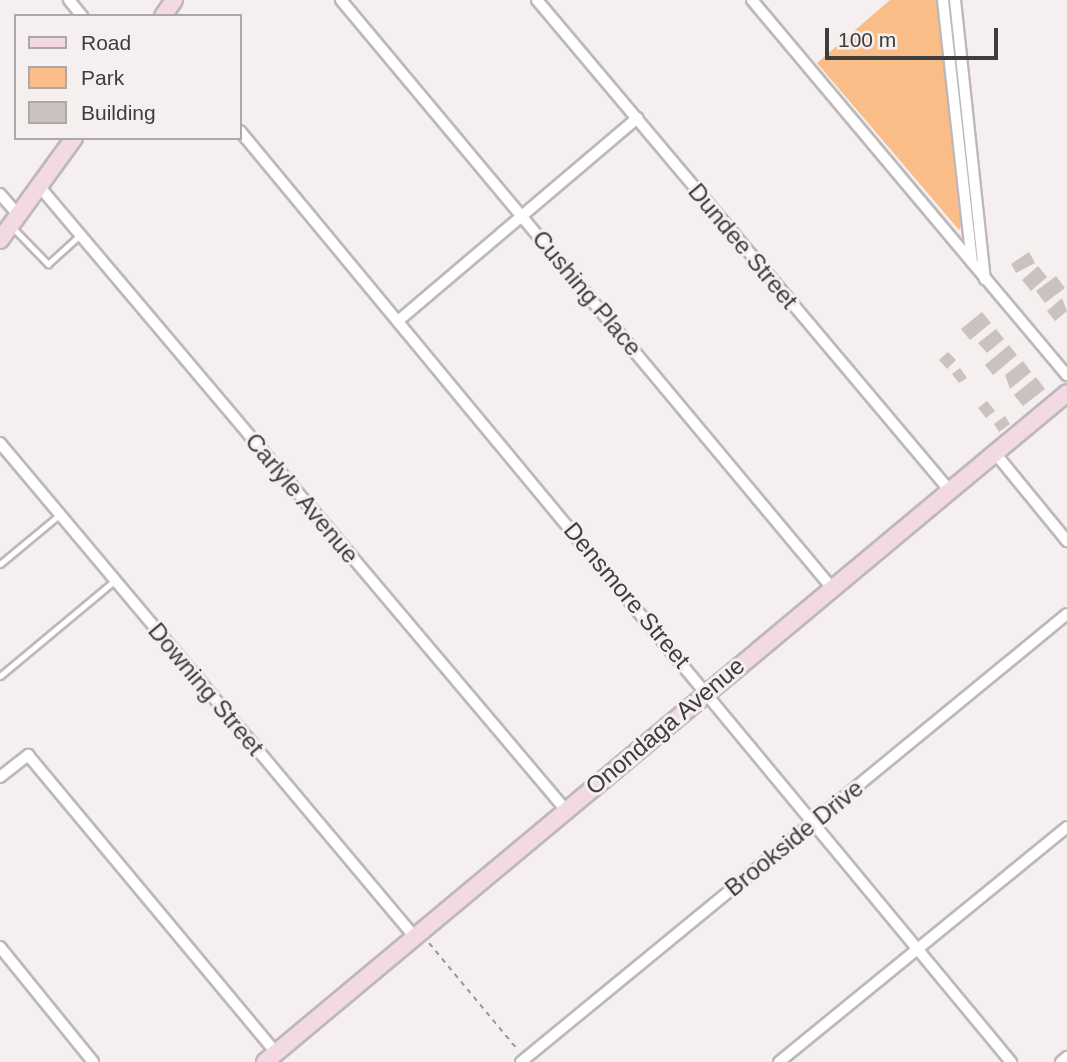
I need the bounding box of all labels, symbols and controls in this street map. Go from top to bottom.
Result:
legend [14,14,242,140]
scale bar [829,14,1002,58]
text: 100 m [838,28,896,51]
text: Road [81,31,131,54]
text: Park [81,66,124,89]
text: Building [81,101,156,124]
street label: Dundee Street [682,177,804,315]
street label: Cushing Place [526,224,648,362]
street label: Carlyle Avenue [239,427,365,569]
street label: Densmore Street [558,516,696,674]
street label: Downing Street [142,617,270,761]
street label: Onondaga Avenue [579,651,751,801]
street label: Brookside Drive [719,774,869,902]

